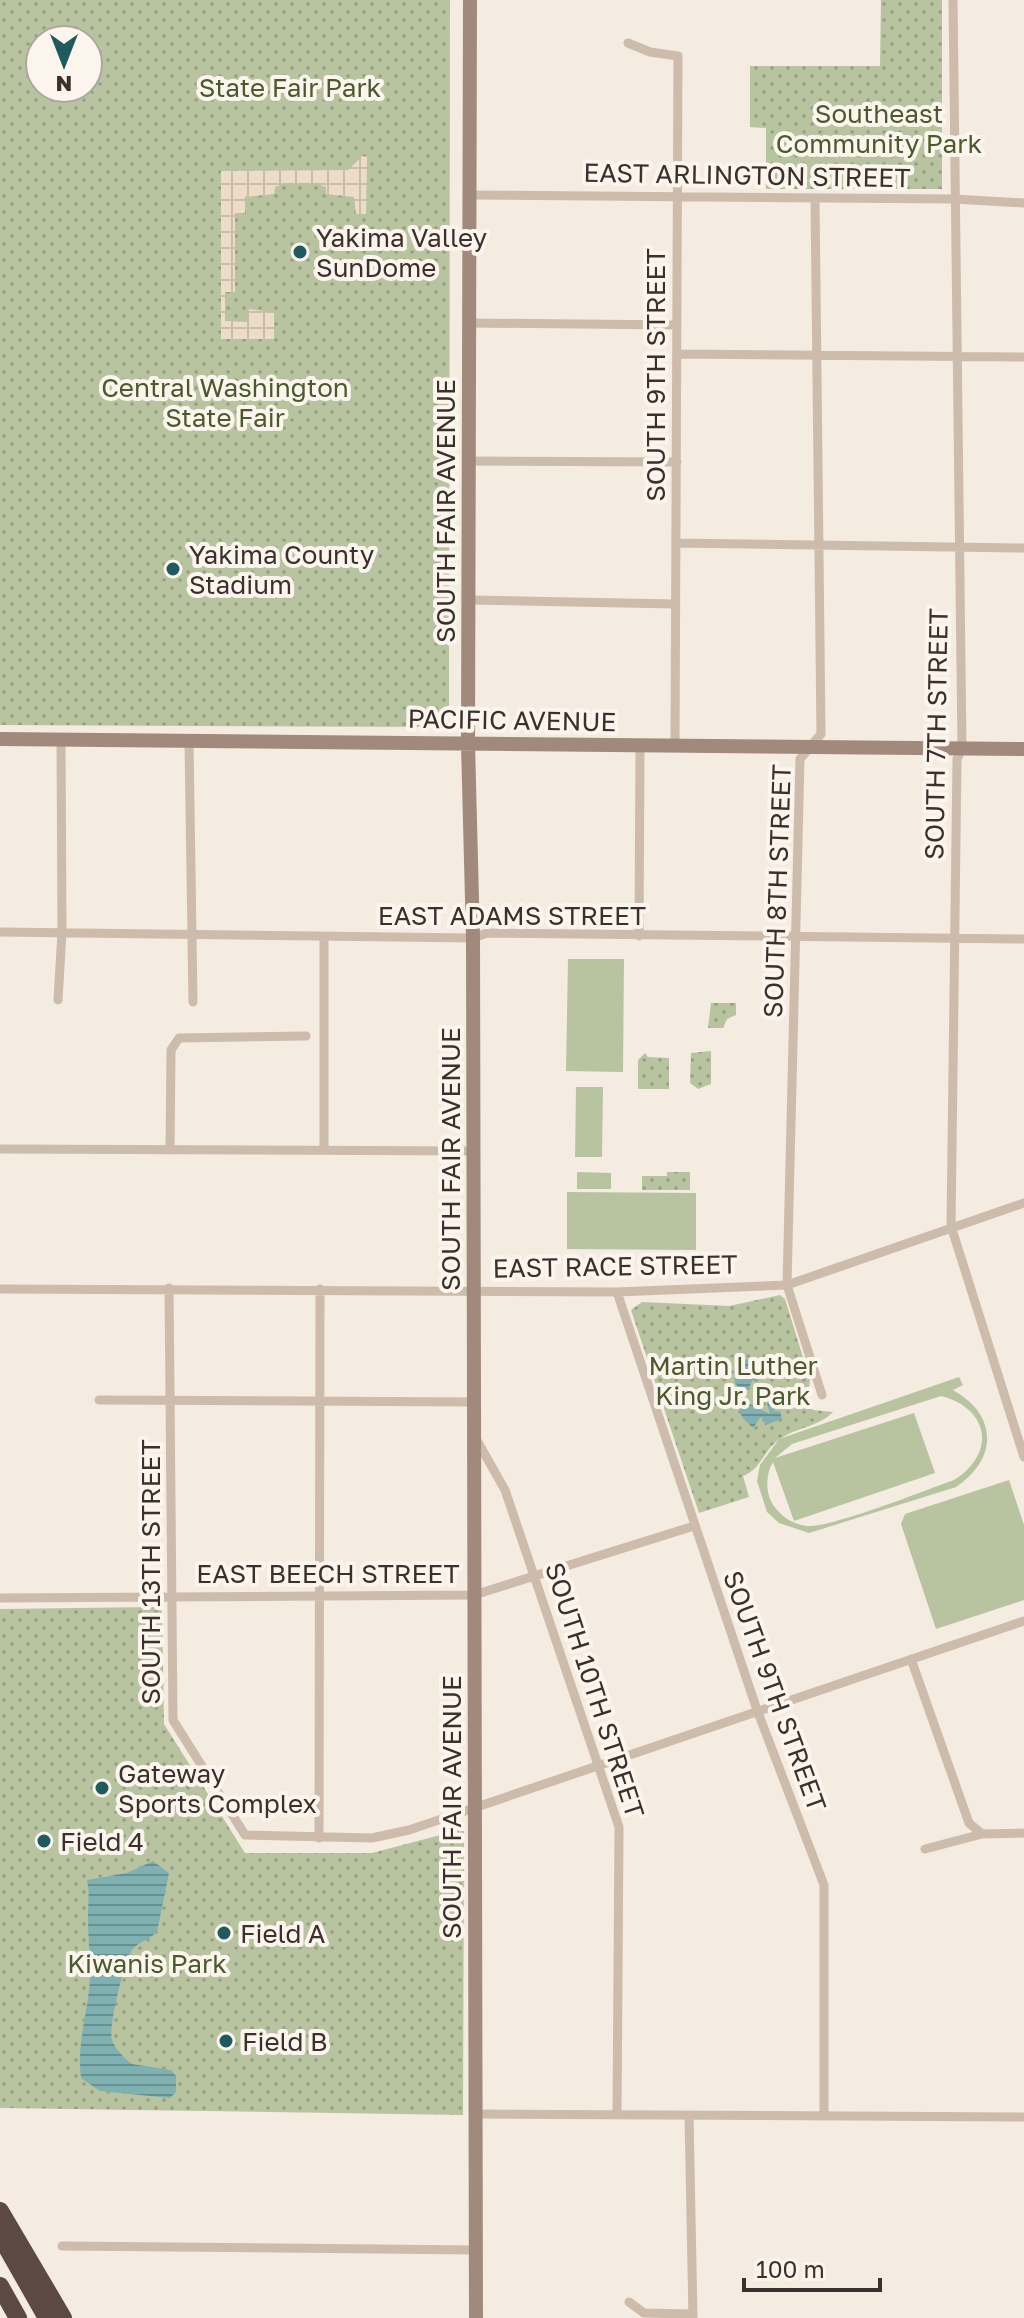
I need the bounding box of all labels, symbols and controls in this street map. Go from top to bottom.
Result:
north arrow [24,24,104,104]
text: N [56,71,72,98]
park label: State Fair Park [199,72,382,103]
park label: Southeast Community Park [776,98,982,159]
street label: EAST ARLINGTON STREET [583,157,911,193]
place label: Yakima Valley SunDome [316,222,488,283]
marker: Yakima Valley SunDome [291,243,309,261]
street label: SOUTH 9TH STREET [640,248,671,502]
park label: Central Washington State Fair [101,372,349,433]
street label: SOUTH FAIR AVENUE [430,379,461,643]
place label: Yakima County Stadium [189,539,375,600]
marker: Yakima County Stadium [164,560,182,578]
street label: SOUTH 7TH STREET [918,608,954,860]
street label: PACIFIC AVENUE [408,703,616,737]
street label: SOUTH 8TH STREET [757,764,797,1018]
street label: EAST ADAMS STREET [378,900,646,931]
street label: SOUTH FAIR AVENUE [435,1027,466,1291]
street label: EAST RACE STREET [492,1248,738,1284]
park label: Martin Luther King Jr. Park [648,1350,818,1411]
street label: SOUTH 13TH STREET [135,1439,166,1705]
street label: EAST BEECH STREET [196,1558,460,1589]
street label: SOUTH 10TH STREET [539,1558,651,1822]
street label: SOUTH 9TH STREET [717,1567,833,1815]
street label: SOUTH FAIR AVENUE [436,1675,467,1939]
place label: Gateway Sports Complex [118,1758,317,1819]
marker: Gateway Sports Complex [93,1779,111,1797]
place label: Field 4 [60,1826,144,1857]
marker: Field 4 [35,1832,53,1850]
place label: Field A [240,1918,326,1949]
marker: Field A [215,1924,233,1942]
park label: Kiwanis Park [67,1948,227,1979]
place label: Field B [242,2026,328,2057]
marker: Field B [217,2032,235,2050]
scale bar [744,2242,880,2292]
text: 100 m [756,2254,825,2283]

